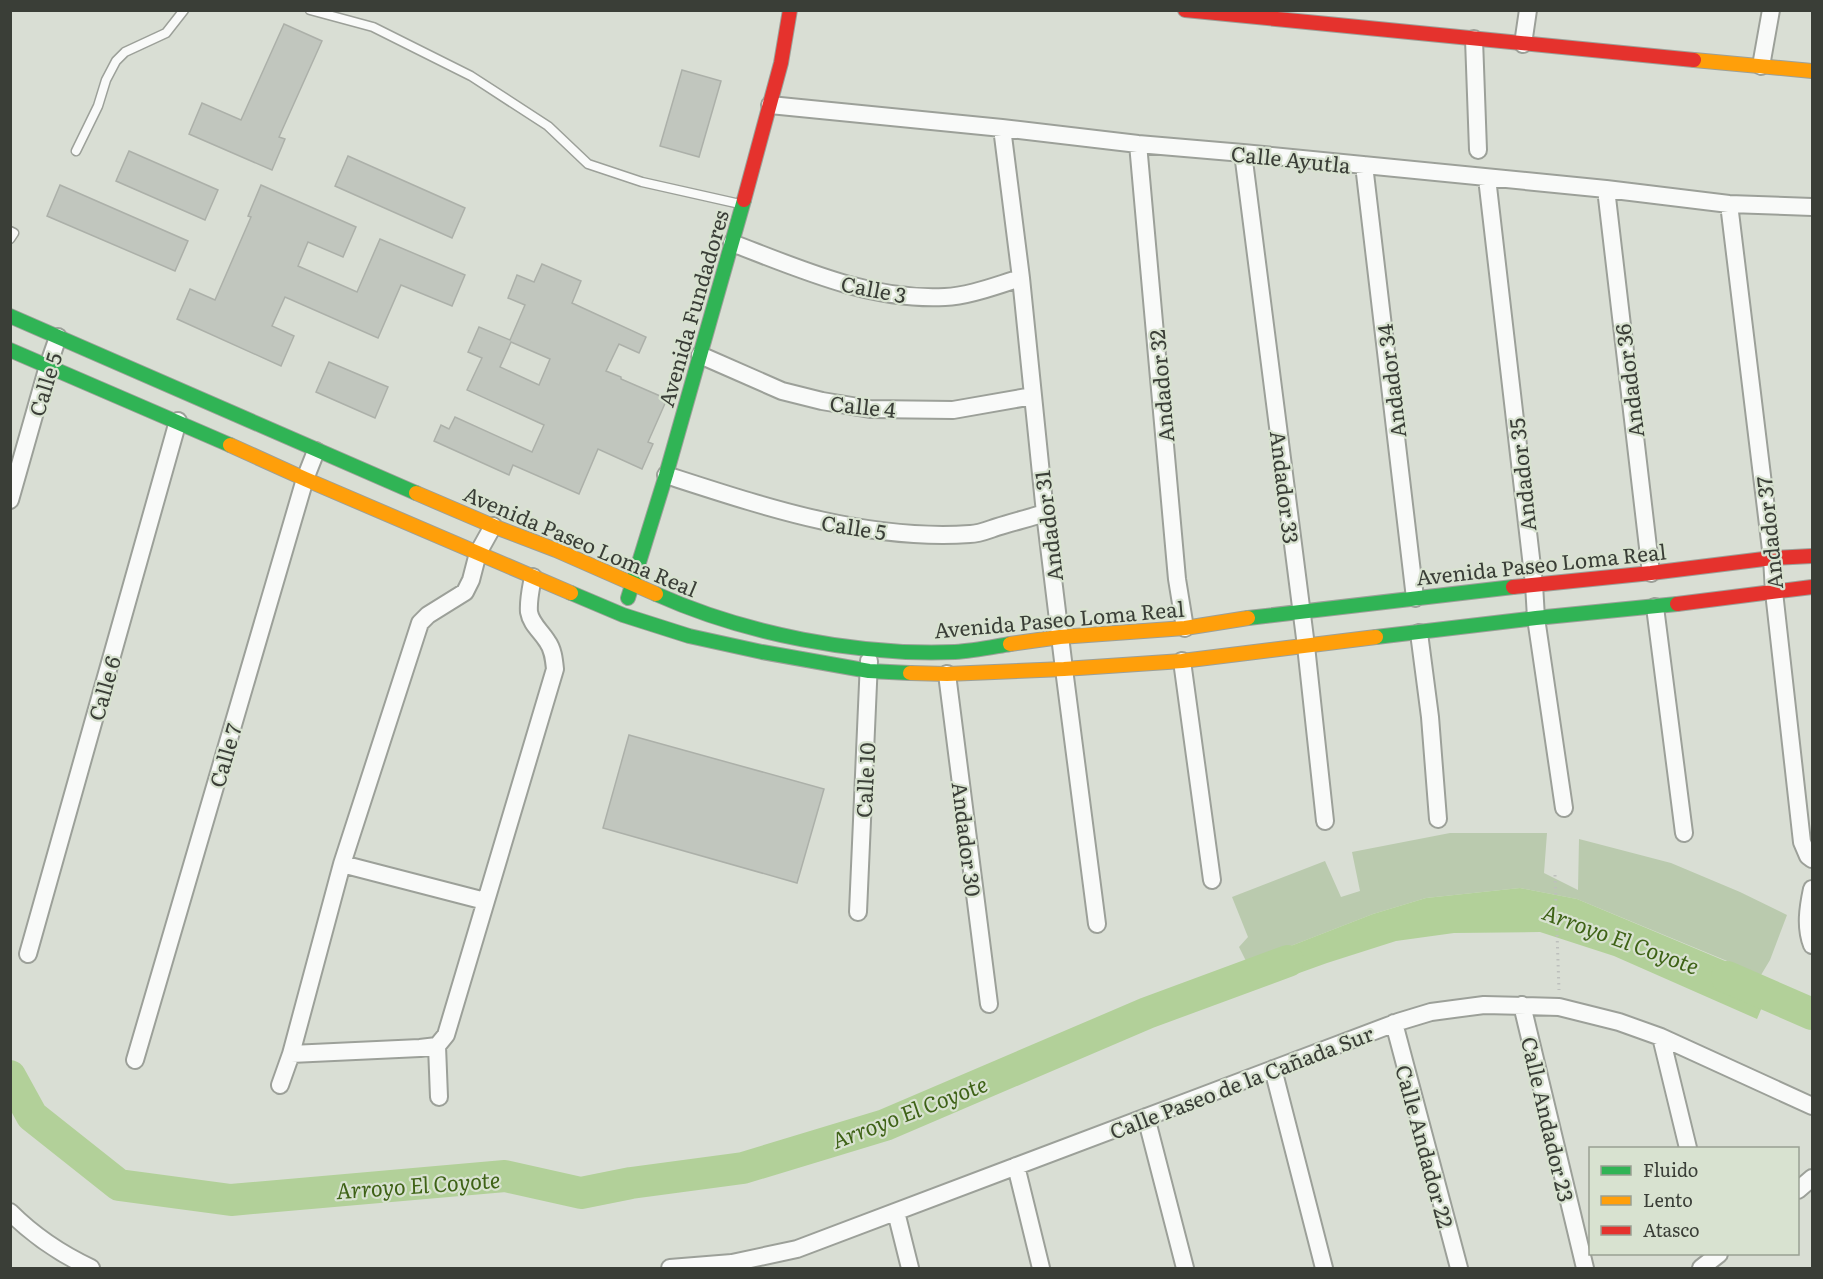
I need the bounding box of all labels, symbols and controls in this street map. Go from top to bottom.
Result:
street label: Calle Ayutla [1230,136,1353,180]
street label: Avenida Fundadores [649,206,735,410]
street label: Calle 3 [839,266,909,310]
street label: Andador 34 [1368,322,1412,440]
street label: Andador 36 [1606,322,1650,440]
street label: Andador 32 [1140,328,1180,444]
street label: Calle 5 [20,348,68,420]
street label: Calle 4 [828,386,898,424]
street label: Andador 35 [1500,417,1542,533]
street label: Andador 33 [1264,429,1308,545]
street label: Andador 31 [1025,468,1069,583]
street label: Andador 37 [1747,475,1789,591]
street label: Avenida Paseo Loma Real [459,477,703,603]
street label: Calle 5 [819,506,889,546]
street label: Avenida Paseo Loma Real [1414,534,1668,592]
street label: Avenida Paseo Loma Real [932,592,1186,644]
street label: Calle 6 [79,652,127,724]
street label: Calle 7 [200,719,248,791]
street label: Calle 10 [847,742,881,818]
street label: Andador 30 [946,780,990,898]
water label: Arroyo El Coyote [1538,894,1704,982]
street label: Calle Paseo de la Cañada Sur [1105,1016,1377,1146]
street label: Calle Andador 23 [1515,1033,1583,1205]
street label: Calle Andador 22 [1389,1061,1463,1231]
water label: Arroyo El Coyote [826,1066,992,1156]
legend [1589,1147,1799,1255]
text: Fluido [1643,1156,1698,1183]
water label: Arroyo El Coyote [335,1162,501,1206]
text: Lento [1643,1186,1693,1213]
text: Atasco [1643,1216,1700,1243]

